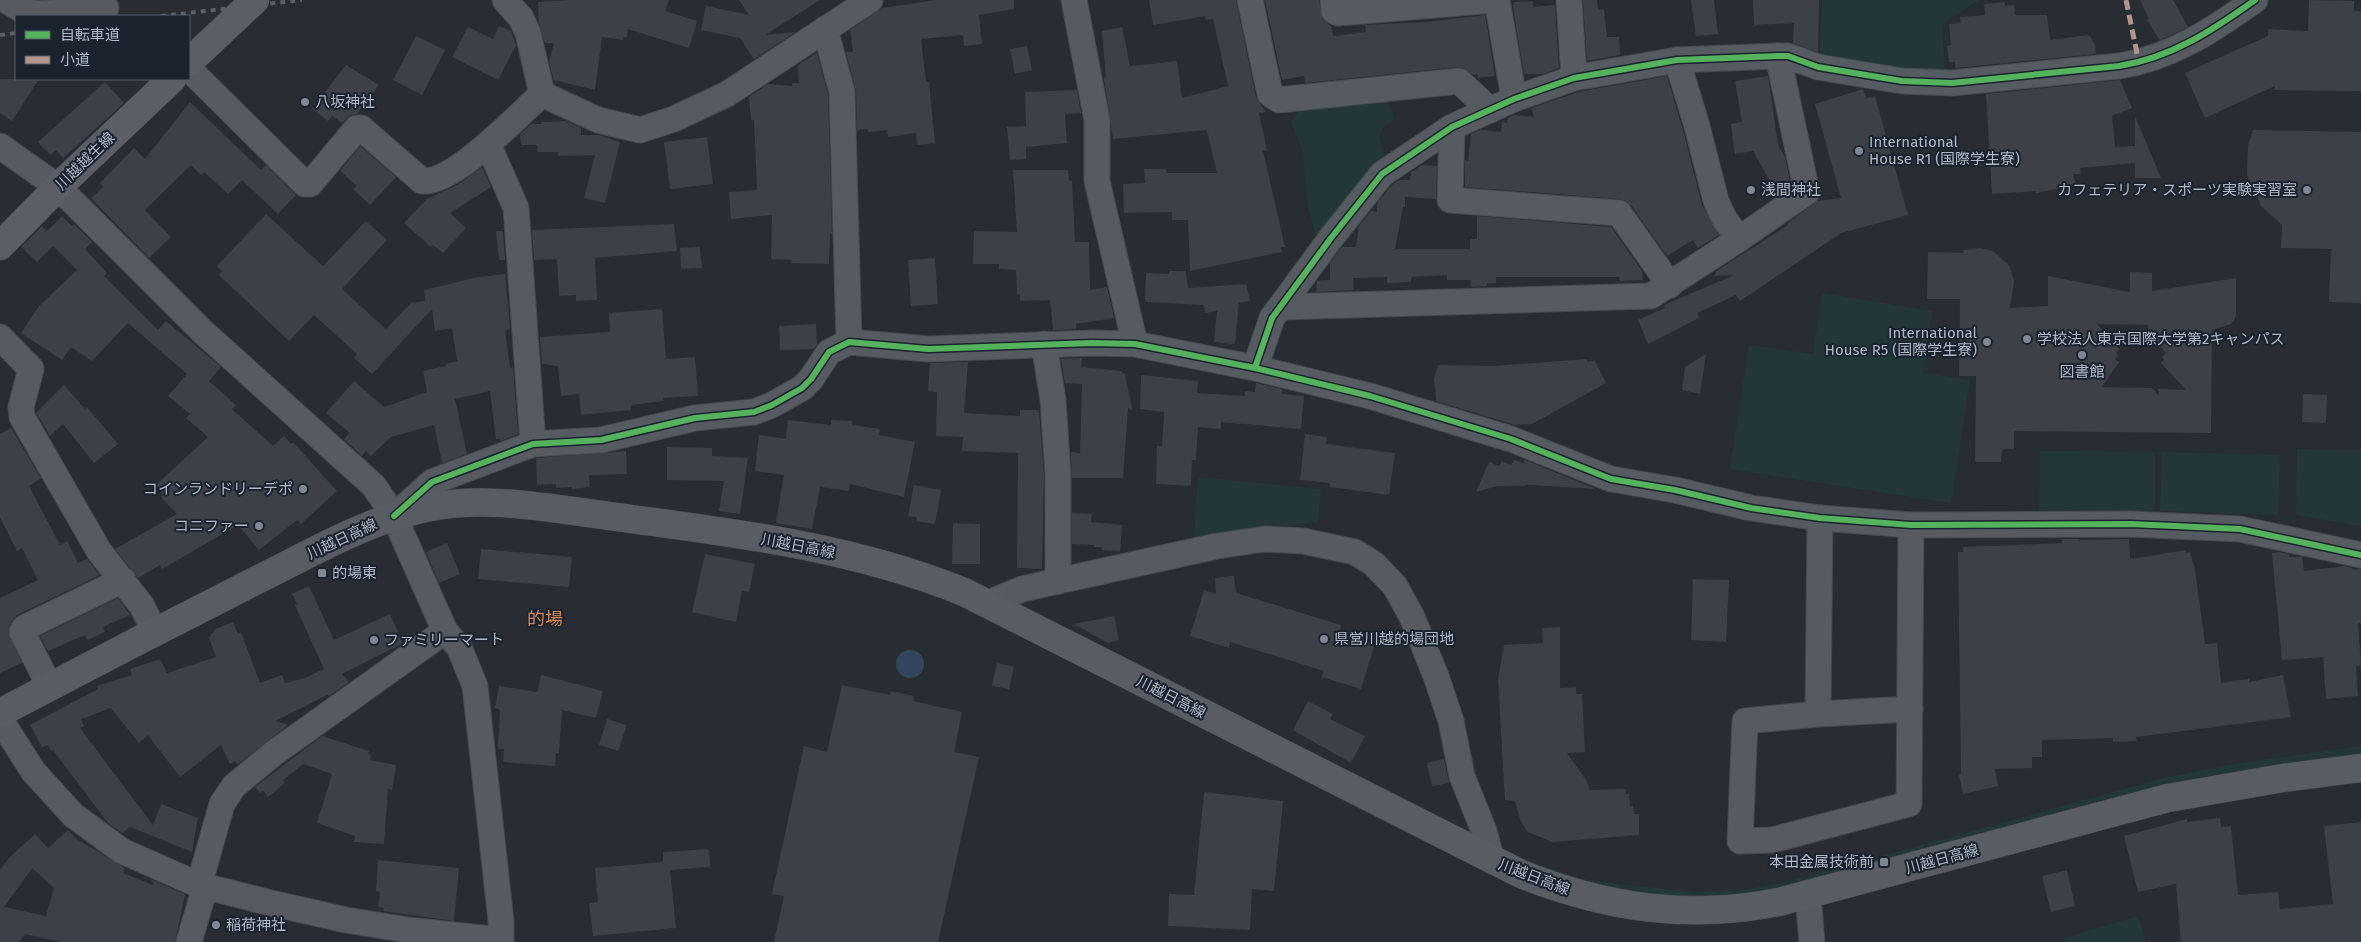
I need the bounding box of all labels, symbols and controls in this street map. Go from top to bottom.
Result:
legend [15,15,190,80]
text: 自転車道 [60,26,120,44]
text: 小道 [60,51,90,69]
place label: 八坂神社 [315,93,375,111]
marker: 八坂神社 [299,96,311,108]
street label: 川越越生線 [52,128,118,194]
place label: International House R1 (国際学生寮) [1869,133,2020,168]
marker: International House R1 (国際学生寮) [1853,145,1865,157]
place label: 浅間神社 [1761,181,1821,199]
place label: カフェテリア・スポーツ実験実習室 [2057,181,2297,199]
marker: 浅間神社 [1745,184,1757,196]
marker: カフェテリア・スポーツ実験実習室 [2301,184,2313,196]
place label: International House R5 (国際学生寮) [1825,324,1978,359]
place label: 学校法人東京国際大学第2キャンパス [2037,330,2284,348]
marker: 学校法人東京国際大学第2キャンパス [2021,333,2033,345]
marker: International House R5 (国際学生寮) [1981,336,1993,348]
marker: 図書館 [2076,349,2088,361]
place label: 図書館 [2059,363,2105,381]
place label: コインランドリーデポ [143,480,293,498]
marker: コインランドリーデポ [297,483,309,495]
street label: 川越日高線 [304,515,380,563]
place label: コニファー [174,517,249,535]
marker: コニファー [253,520,265,532]
street label: 川越日高線 [759,530,837,562]
place label: 的場東 [332,564,377,582]
marker: 的場東 [316,567,328,579]
district label: 的場 [527,608,563,630]
place label: 県営川越的場団地 [1334,630,1454,648]
place label: ファミリーマート [384,631,504,649]
marker: 県営川越的場団地 [1318,633,1330,645]
marker: ファミリーマート [368,634,380,646]
street label: 川越日高線 [1133,672,1209,722]
street label: 川越日高線 [1903,841,1981,877]
place label: 本田金属技術前 [1769,853,1874,871]
street label: 川越日高線 [1496,855,1572,899]
marker: 本田金属技術前 [1878,856,1890,868]
place label: 稲荷神社 [226,916,286,934]
marker: 稲荷神社 [210,919,222,931]

